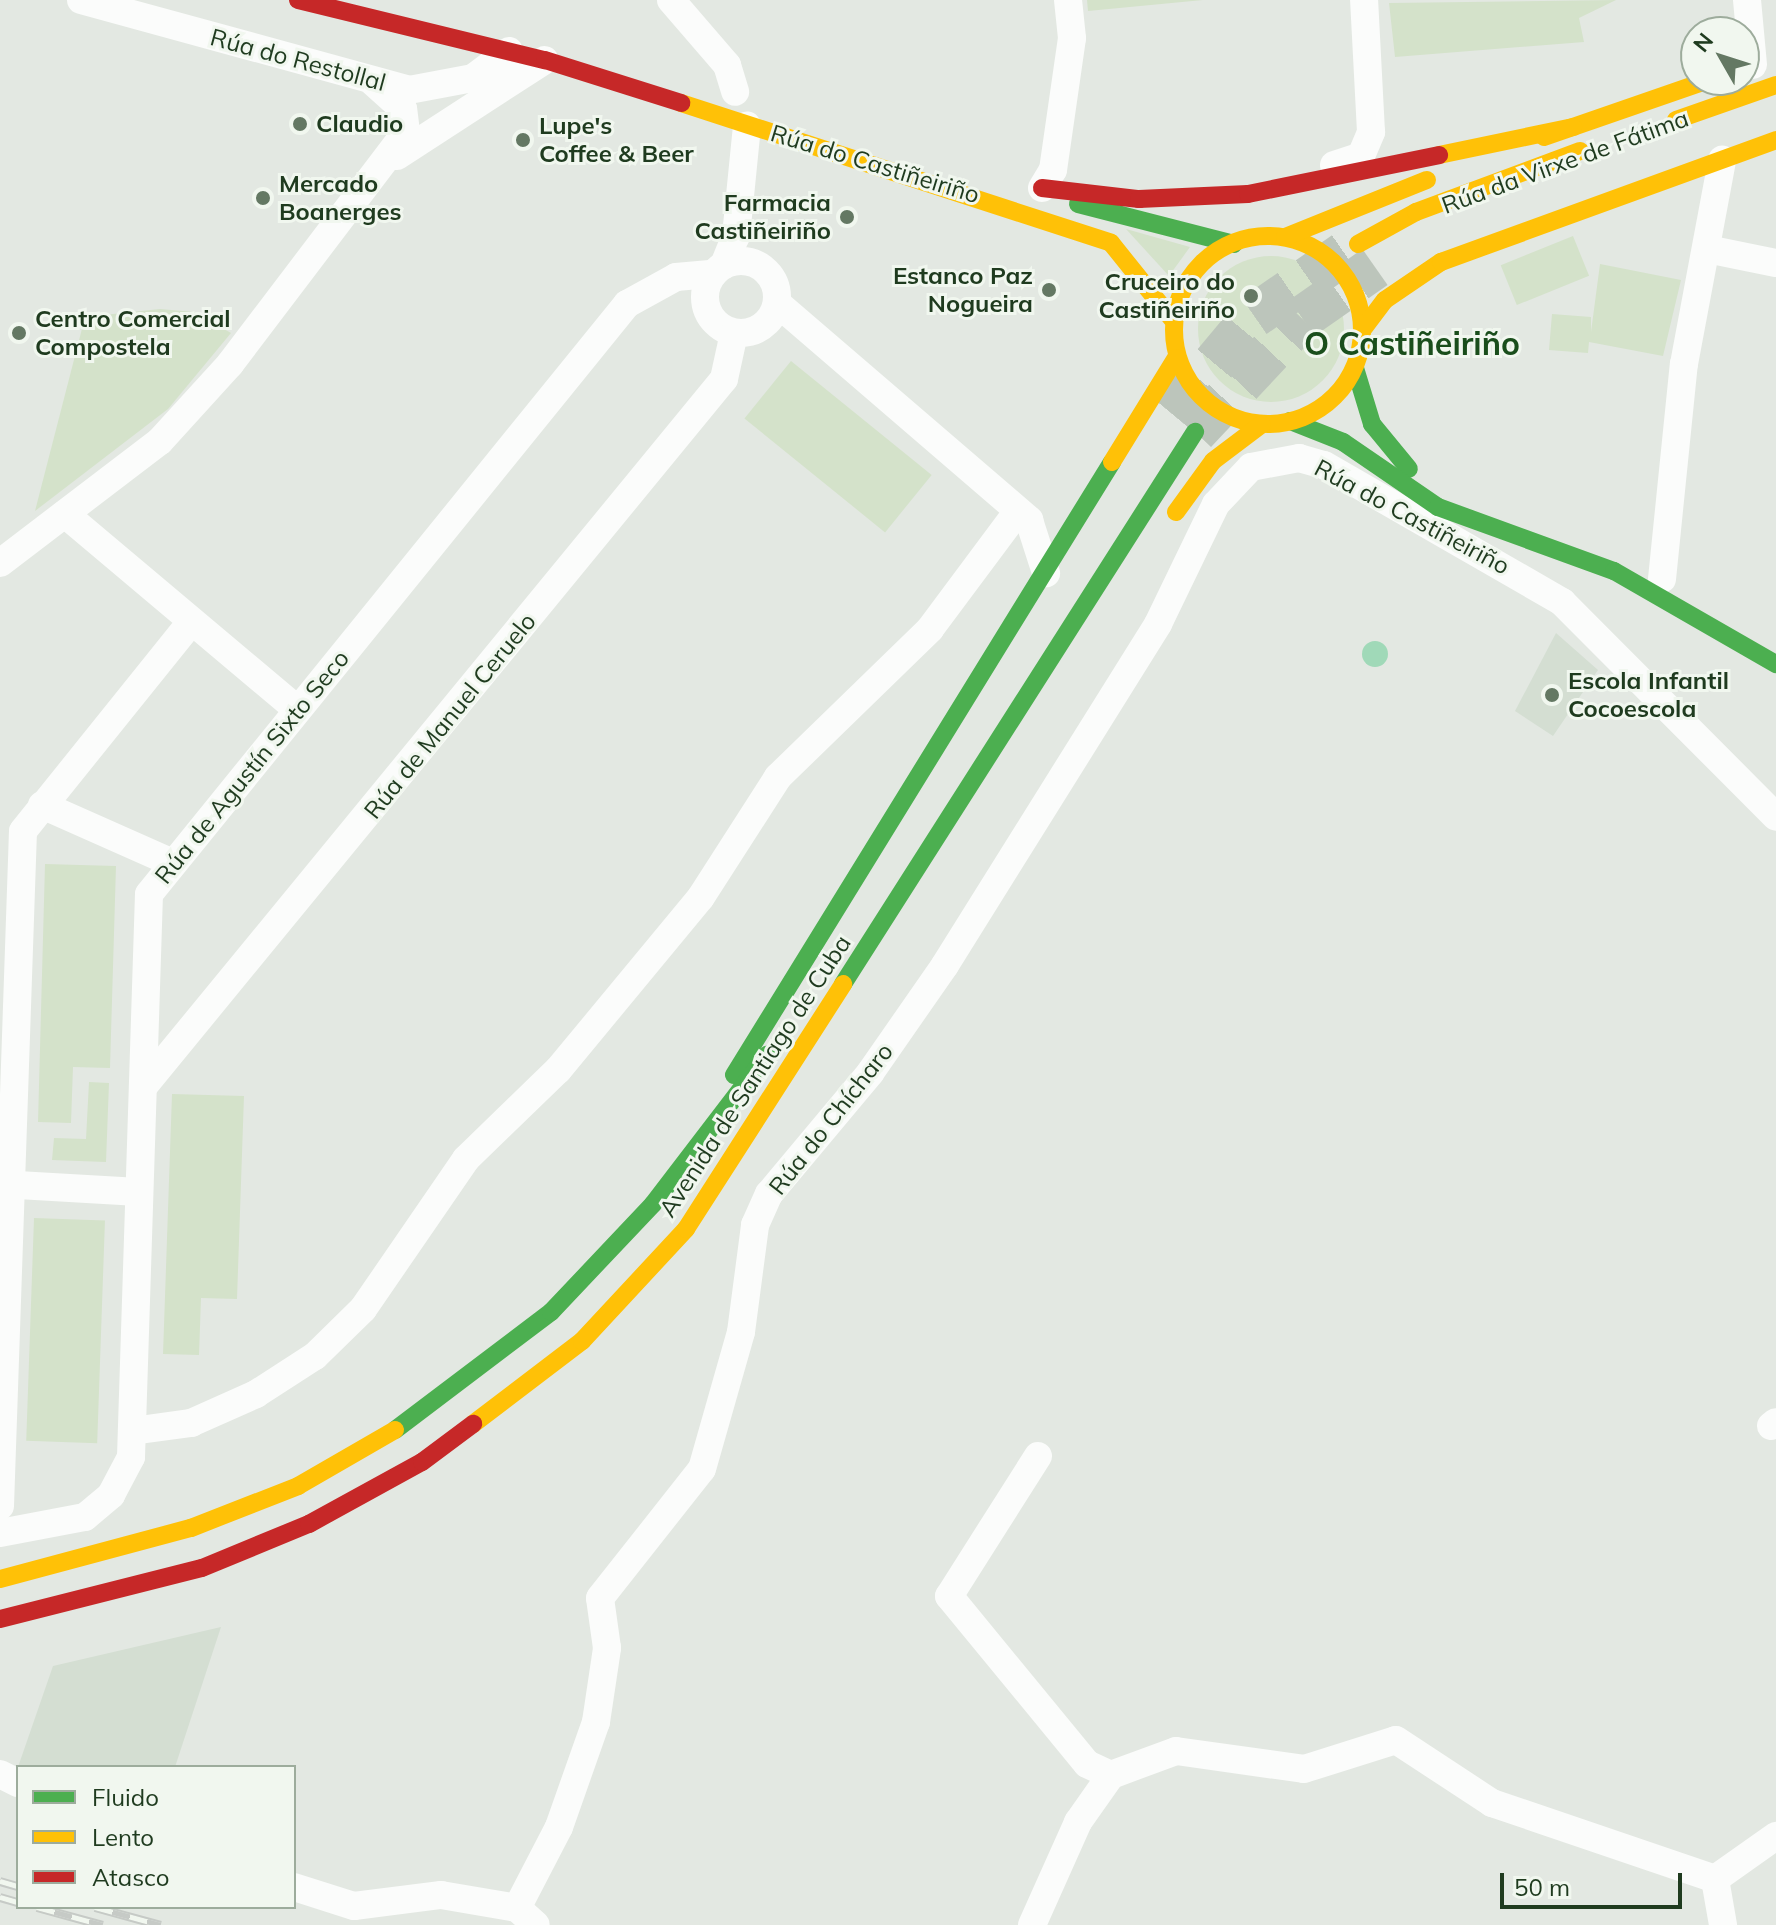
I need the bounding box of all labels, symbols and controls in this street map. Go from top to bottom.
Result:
north arrow [1680,16,1760,96]
street label: Rúa do Restollal [207,23,389,97]
text: N [1687,27,1719,57]
street label: Rúa da Virxe de Fátima [1438,104,1692,220]
place label: Claudio [316,110,403,138]
place label: Lupe's Coffee & Beer [539,112,694,168]
marker: Claudio [291,115,309,133]
street label: Rúa do Castiñeiriño [767,119,983,209]
marker: Lupe's Coffee & Beer [514,131,532,149]
place label: Mercado Boanerges [279,170,402,226]
marker: Mercado Boanerges [254,189,272,207]
place label: Farmacia Castiñeiriño [695,189,831,245]
marker: Farmacia Castiñeiriño [838,208,856,226]
place label: Estanco Paz Nogueira [893,262,1033,318]
place label: Cruceiro do Castiñeiriño [1099,268,1235,324]
marker: Estanco Paz Nogueira [1040,281,1058,299]
marker: Cruceiro do Castiñeiriño [1242,287,1260,305]
place label: Centro Comercial Compostela [35,305,231,361]
marker: Centro Comercial Compostela [10,324,28,342]
district label: O Castiñeiriño [1304,324,1520,362]
street label: Rúa do Castiñeiriño [1310,453,1514,581]
street label: Rúa de Manuel Ceruelo [358,607,542,825]
street label: Rúa de Agustín Sixto Seco [149,644,355,890]
place label: Escola Infantil Cocoescola [1568,667,1729,723]
marker: Escola Infantil Cocoescola [1543,686,1561,704]
street label: Avenida de Santiago de Cuba [653,930,857,1222]
street label: Rúa do Chícharo [763,1038,899,1200]
legend [16,1765,296,1909]
text: Fluido [92,1782,159,1812]
text: Lento [92,1822,154,1852]
scale bar [1504,1857,1686,1907]
text: Atasco [92,1862,169,1892]
text: 50 m [1514,1872,1570,1902]

